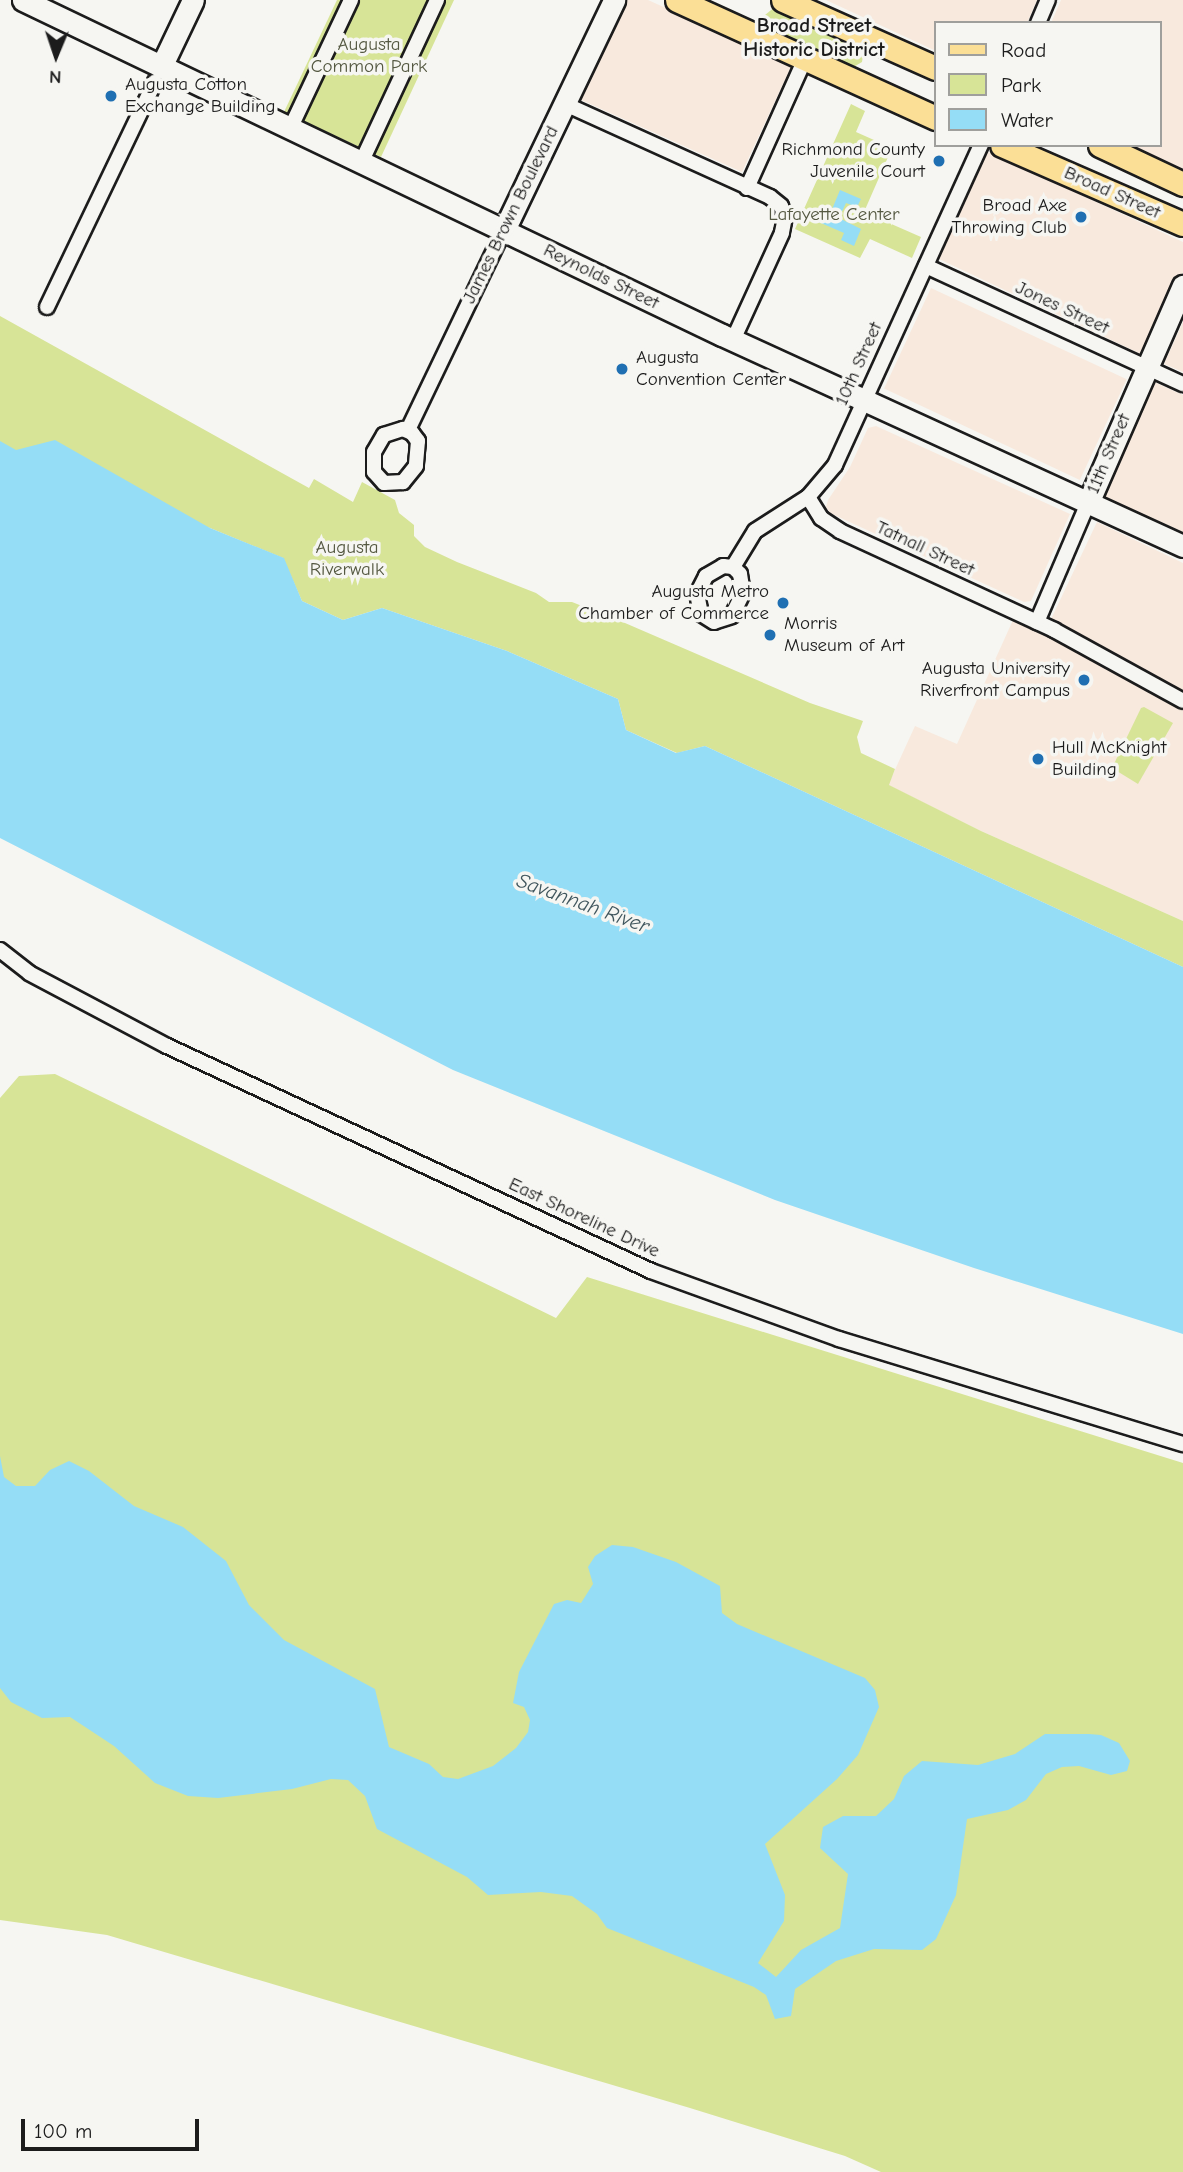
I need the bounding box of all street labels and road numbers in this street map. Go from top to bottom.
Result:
street label: James Brown Boulevard [458,122,564,308]
street label: Broad Street [1060,162,1164,224]
street label: Reynolds Street [540,239,662,315]
street label: Jones Street [1012,276,1112,340]
street label: 10th Street [831,319,887,409]
street label: 11th Street [1082,411,1136,497]
street label: Tatnall Street [872,516,978,582]
street label: East Shoreline Drive [505,1173,663,1263]

